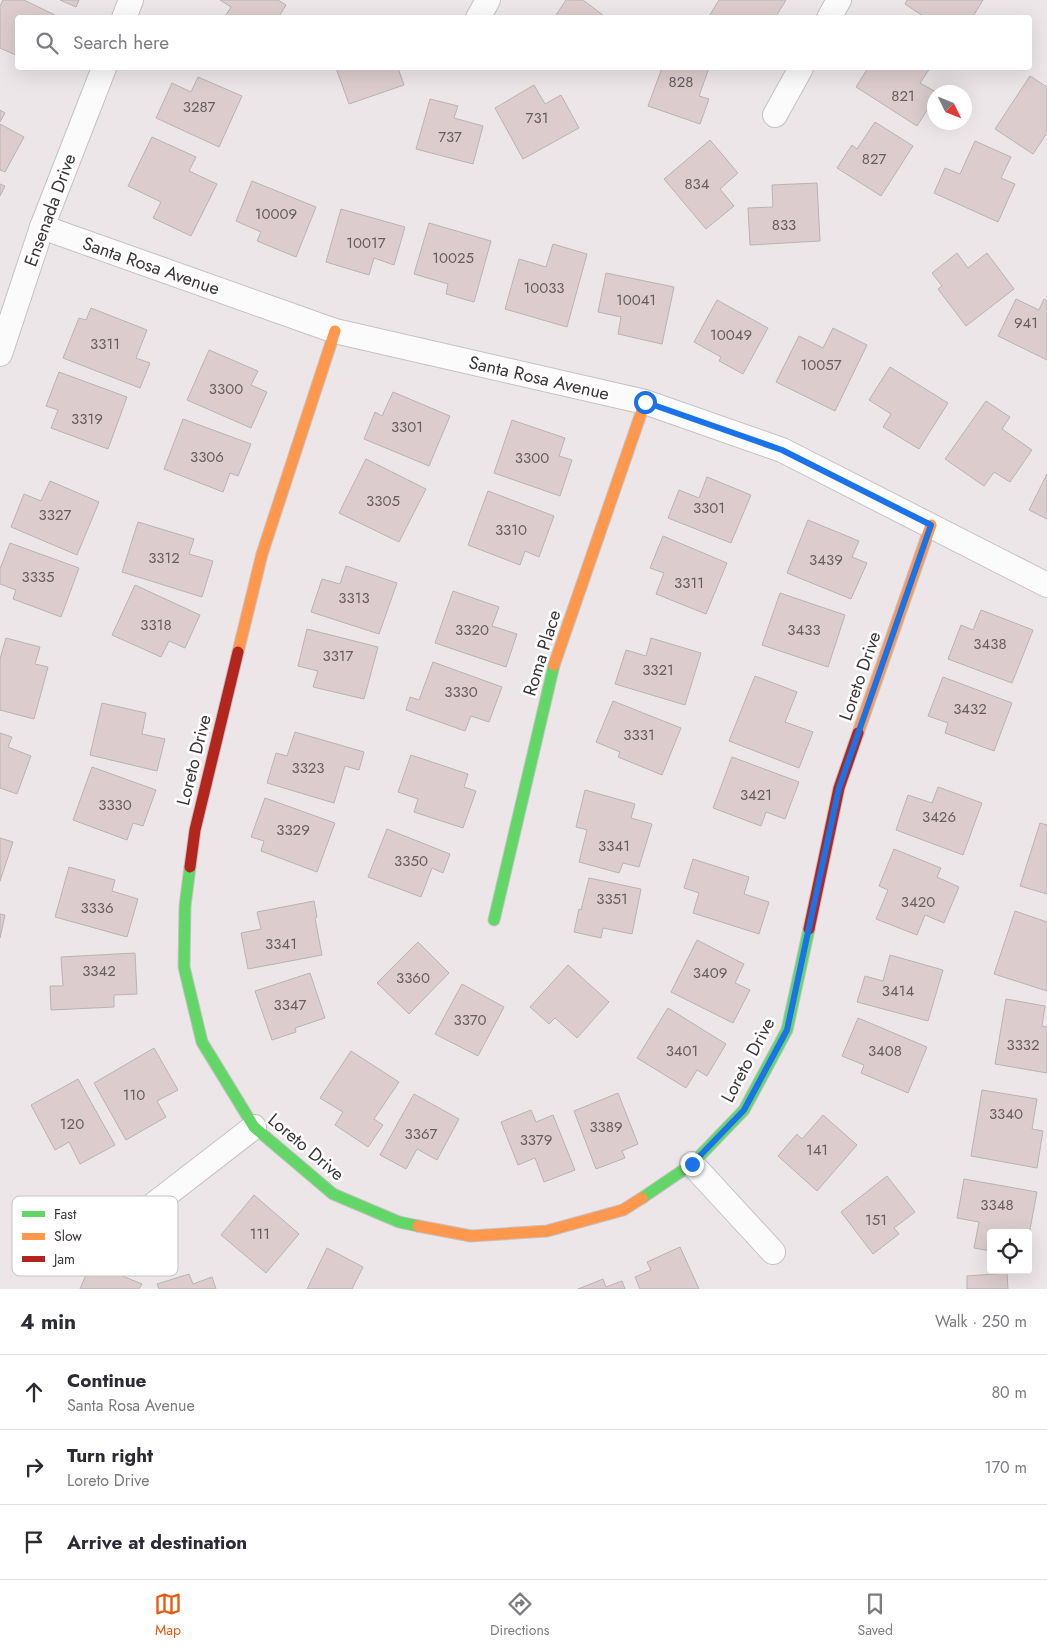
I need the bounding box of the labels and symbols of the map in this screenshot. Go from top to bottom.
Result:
house number: 828 [669,71,693,93]
house number: 821 [891,85,915,107]
north arrow [927,85,972,130]
house number: 3287 [183,96,215,118]
house number: 731 [526,107,548,129]
house number: 737 [438,126,462,148]
house number: 827 [862,148,886,170]
street label: Ensenada Drive [18,150,82,270]
house number: 834 [684,173,710,195]
house number: 10009 [255,203,297,225]
house number: 833 [772,214,796,236]
street label: Santa Rosa Avenue [79,230,223,302]
house number: 10017 [346,232,386,254]
house number: 10025 [432,247,474,269]
house number: 10033 [523,277,565,299]
house number: 10041 [616,289,656,311]
house number: 941 [1014,312,1038,334]
house number: 10049 [710,324,752,346]
house number: 3311 [90,333,120,355]
street label: Santa Rosa Avenue [466,349,612,407]
house number: 10057 [800,354,842,376]
house number: 3300 [209,378,243,400]
route start [634,391,657,414]
house number: 3319 [71,408,103,430]
house number: 3301 [391,416,423,438]
house number: 3306 [190,446,224,468]
house number: 3300 [515,447,549,469]
house number: 3305 [366,490,400,512]
house number: 3301 [693,497,725,519]
house number: 3327 [39,504,72,526]
house number: 3310 [495,519,527,541]
house number: 3312 [148,547,180,569]
house number: 3439 [809,549,843,571]
house number: 3335 [21,566,55,588]
house number: 3311 [674,572,704,594]
house number: 3313 [338,587,370,609]
street label: Roma Place [517,607,567,699]
house number: 3318 [140,614,172,636]
house number: 3320 [455,619,489,641]
house number: 3433 [787,619,821,641]
street label: Loreto Drive [833,628,887,724]
house number: 3438 [973,633,1007,655]
house number: 3317 [322,645,354,667]
house number: 3321 [642,659,674,681]
house number: 3330 [444,681,478,703]
house number: 3432 [953,698,987,720]
street label: Loreto Drive [170,712,218,808]
house number: 3331 [623,724,655,746]
house number: 3323 [291,757,325,779]
house number: 3421 [740,784,772,806]
house number: 3330 [98,794,132,816]
house number: 3426 [922,806,956,828]
house number: 3329 [276,819,310,841]
house number: 3341 [598,835,630,857]
house number: 3350 [394,850,428,872]
house number: 3351 [596,888,628,910]
house number: 3420 [901,891,935,913]
house number: 3336 [80,897,114,919]
house number: 3341 [265,933,297,955]
house number: 3342 [82,960,116,982]
house number: 3409 [693,962,727,984]
house number: 3360 [396,967,430,989]
house number: 3414 [882,980,914,1002]
house number: 3347 [273,994,307,1016]
house number: 3370 [453,1009,487,1031]
street label: Loreto Drive [715,1013,781,1107]
house number: 3332 [1006,1034,1040,1056]
house number: 3401 [666,1040,698,1062]
house number: 3408 [868,1040,902,1062]
house number: 110 [123,1084,145,1106]
house number: 3340 [989,1103,1023,1125]
street label: Loreto Drive [262,1107,350,1187]
house number: 120 [60,1113,84,1135]
house number: 3389 [589,1116,623,1138]
house number: 3367 [405,1123,438,1145]
house number: 3379 [520,1129,552,1151]
house number: 141 [806,1139,828,1161]
route end [681,1153,704,1176]
house number: 3348 [980,1194,1014,1216]
legend [12,1196,178,1276]
text: Fast [54,1204,77,1224]
house number: 151 [865,1209,887,1231]
house number: 111 [250,1223,270,1245]
text: Slow [54,1226,82,1246]
text: Jam [52,1249,75,1269]

